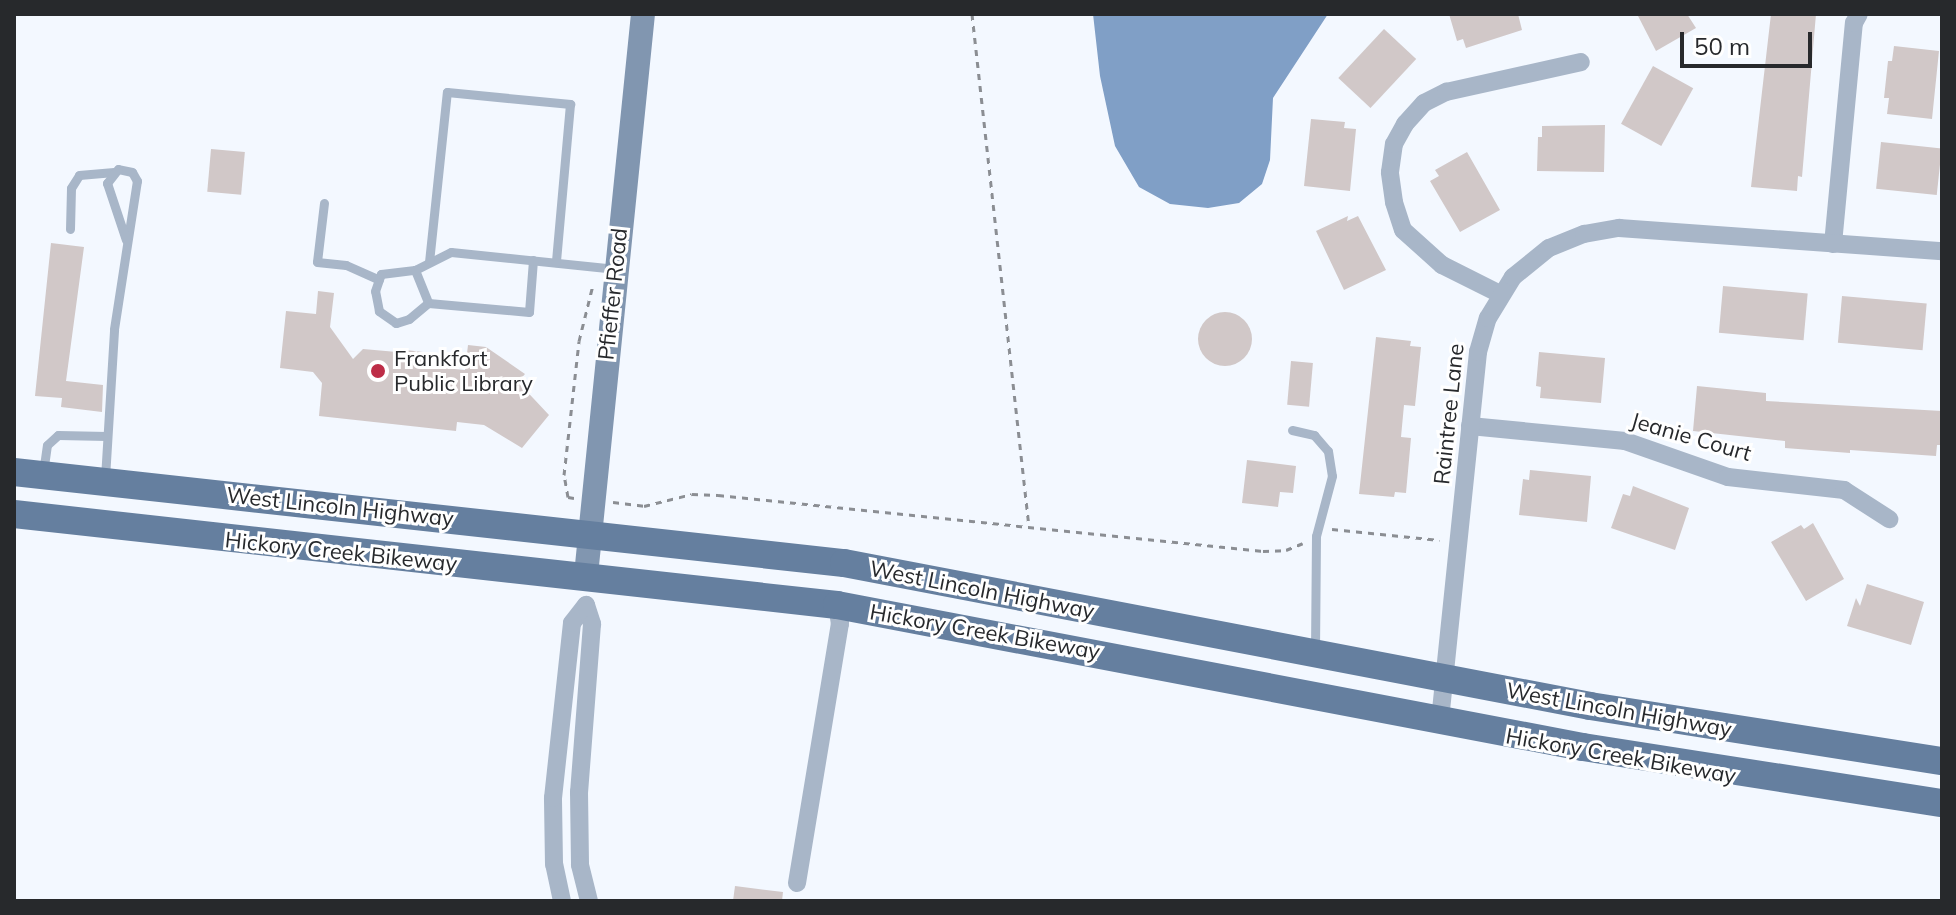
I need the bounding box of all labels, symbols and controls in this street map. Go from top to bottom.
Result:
scale bar [1684,16,1816,66]
text: 50 m [1694,31,1750,61]
street label: Pfieffer Road [593,227,633,361]
street label: Raintree Lane [1428,342,1470,486]
place label: Frankfort Public Library [394,345,533,396]
marker: Frankfort Public Library [369,362,387,380]
street label: Jeanie Court [1628,407,1754,467]
street label: West Lincoln Highway [225,482,455,532]
street label: Hickory Creek Bikeway [224,527,458,577]
street label: West Lincoln Highway [867,555,1097,625]
street label: Hickory Creek Bikeway [868,599,1102,665]
street label: West Lincoln Highway [1504,677,1734,743]
street label: Hickory Creek Bikeway [1504,723,1738,789]

